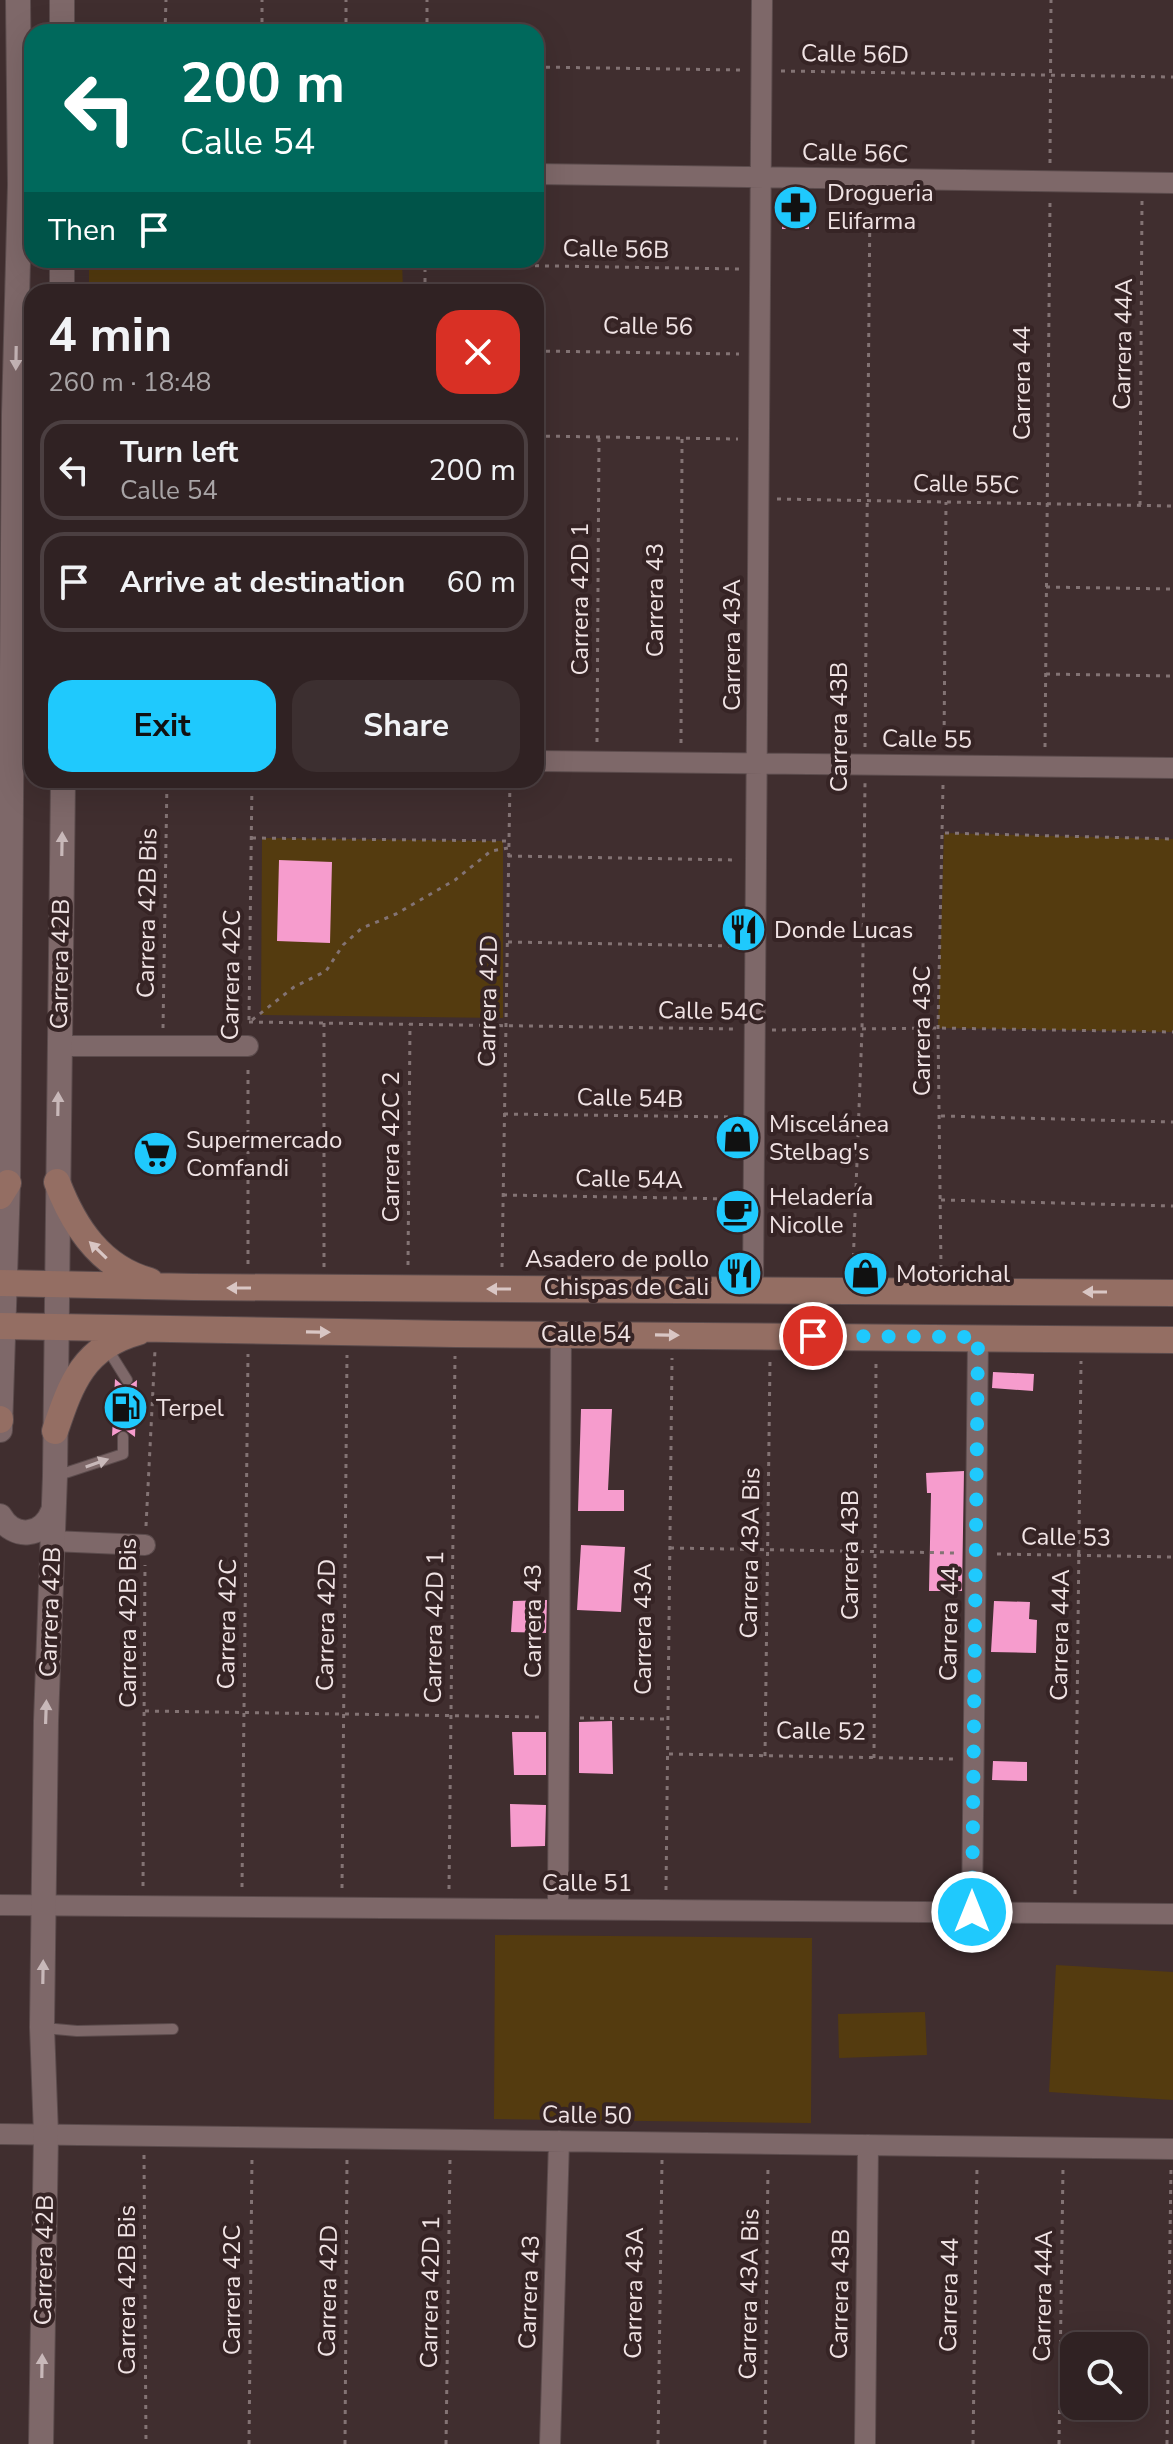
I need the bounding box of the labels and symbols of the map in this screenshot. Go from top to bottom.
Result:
street label: Calle 56D [801,37,909,71]
street label: Calle 56C [801,136,909,170]
place label: Drogueria Elifarma [827,177,934,237]
pharmacy icon: Drogueria Elifarma [772,183,820,231]
street label: Calle 56B [562,232,670,266]
street label: Carrera 44A [1106,277,1140,410]
street label: Calle 56 [603,309,693,343]
street label: Carrera 44 [1006,326,1038,440]
one-way arrow [9,346,22,371]
street label: Calle 55C [912,467,1020,501]
street label: Carrera 42D 1 [564,523,596,675]
street label: Carrera 43 [639,543,671,657]
street label: Carrera 43A [716,579,748,711]
street label: Carrera 43B [823,662,855,792]
street label: Calle 55 [882,722,972,756]
street label: Carrera 42B Bis [130,828,164,998]
one-way arrow [56,831,68,856]
street label: Carrera 42B [43,898,77,1030]
restaurant icon: Donde Lucas [719,906,767,954]
street label: Carrera 42C [214,909,248,1041]
place label: Donde Lucas [774,914,913,946]
street label: Carrera 42D [471,935,505,1067]
street label: Carrera 43C [906,966,938,1096]
street label: Calle 54C [657,994,765,1028]
street label: Carrera 42C 2 [375,1071,407,1223]
street label: Calle 54B [576,1081,684,1115]
one-way arrow [52,1091,64,1116]
place label: Miscelánea Stelbag's [769,1108,889,1168]
shop icon: Miscelánea Stelbag's [714,1114,762,1162]
place label: Supermercado Comfandi [186,1124,342,1184]
supermarket icon: Supermercado Comfandi [131,1130,179,1178]
street label: Calle 54A [575,1162,684,1196]
place label: Heladería Nicolle [769,1181,874,1241]
cafe icon: Heladería Nicolle [714,1187,762,1235]
one-way arrow [89,1241,108,1260]
place label: Asadero de pollo Chispas de Cali [525,1243,709,1303]
restaurant icon: Asadero de pollo Chispas de Cali [716,1249,764,1297]
shop icon: Motorichal [841,1250,889,1298]
place label: Motorichal [896,1258,1010,1290]
one-way arrow [226,1282,251,1294]
one-way arrow [486,1283,511,1295]
one-way arrow [1082,1286,1107,1298]
pin [779,1302,847,1370]
street label: Calle 54 [541,1318,631,1350]
one-way arrow [306,1325,331,1338]
one-way arrow [655,1329,680,1341]
fuel station icon: Terpel [101,1384,149,1432]
place label: Terpel [156,1392,224,1424]
one-way arrow [85,1456,109,1468]
street label: Carrera 43A Bis [733,1467,767,1639]
street label: Carrera 43B [834,1490,866,1620]
street label: Calle 53 [1021,1520,1111,1554]
street label: Carrera 42B Bis [112,1538,144,1708]
street label: Carrera 42B [32,1546,68,1678]
street label: Carrera 42D 1 [417,1550,451,1704]
street label: Carrera 42C [210,1558,244,1690]
street label: Carrera 42D [309,1559,343,1691]
street label: Carrera 43A [627,1563,659,1695]
street label: Carrera 43 [517,1564,549,1678]
street label: Carrera 44 [932,1567,966,1681]
street label: Carrera 44A [1043,1568,1077,1701]
one-way arrow [40,1699,53,1724]
street label: Calle 52 [776,1714,866,1748]
street label: Calle 51 [542,1867,632,1899]
position arrow [930,1870,1014,1954]
one-way arrow [37,1959,49,1984]
street label: Calle 50 [542,2098,632,2132]
street label: Carrera 42B [27,2194,61,2326]
street label: Carrera 42B Bis [111,2205,143,2375]
street label: Carrera 43A Bis [732,2208,766,2380]
street label: Carrera 42D 1 [413,2215,447,2369]
street label: Carrera 42C [216,2225,248,2355]
street label: Carrera 42D [311,2225,345,2357]
street label: Carrera 43A [617,2226,651,2359]
street label: Carrera 43B [823,2228,857,2360]
street label: Carrera 44A [1026,2229,1060,2362]
street label: Carrera 43 [511,2234,547,2350]
street label: Carrera 44 [932,2238,966,2352]
one-way arrow [36,2353,48,2378]

